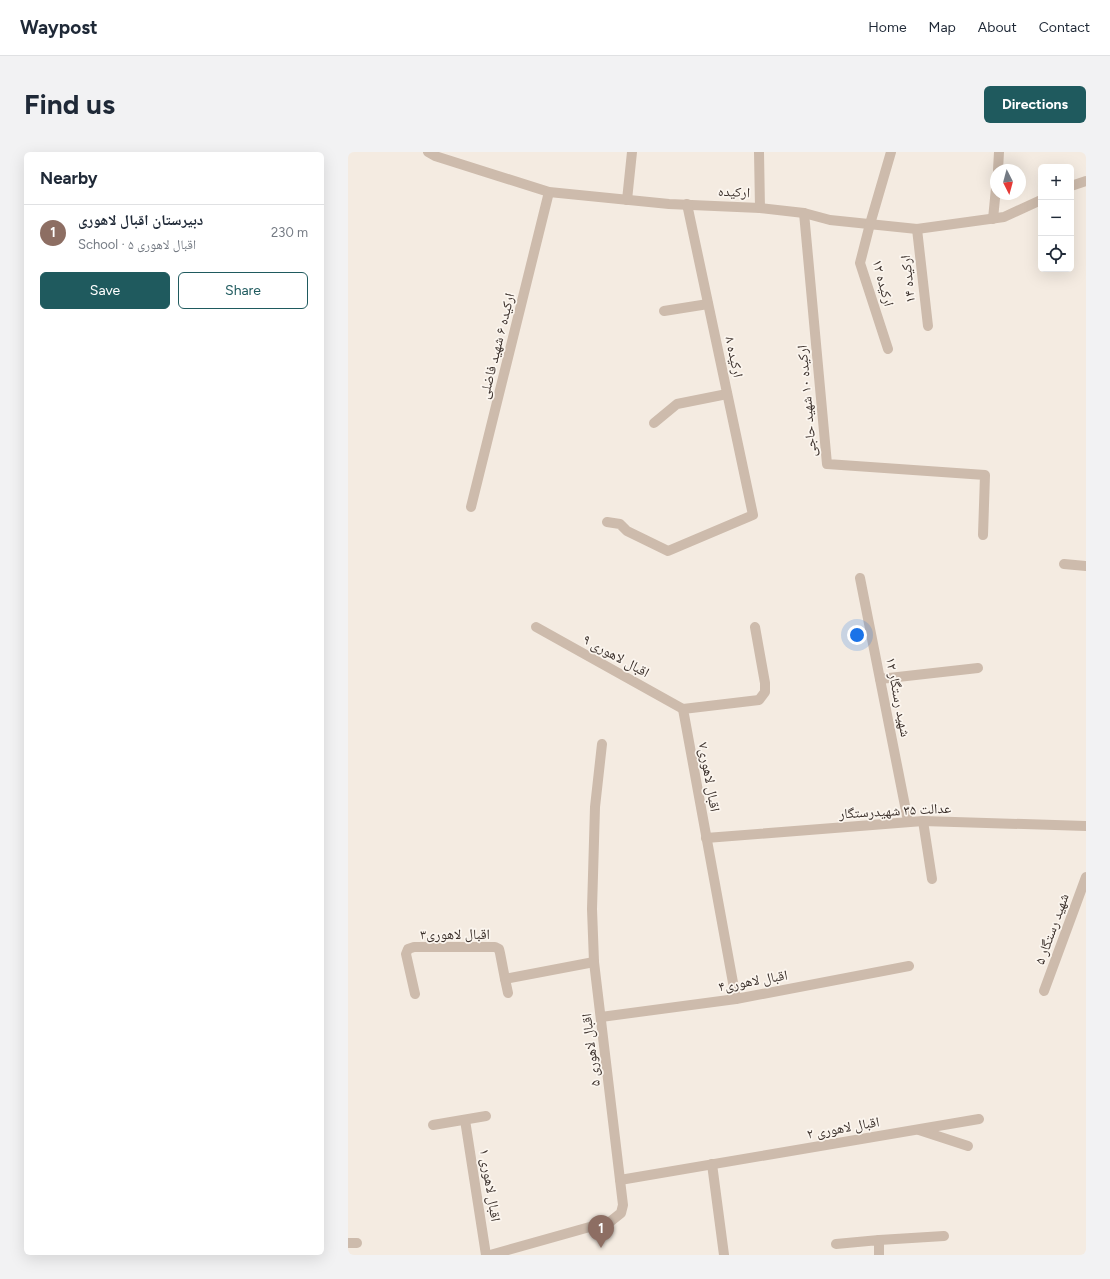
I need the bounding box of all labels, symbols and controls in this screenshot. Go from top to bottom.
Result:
text: Waypost [20,16,98,39]
text: Home [868,19,907,36]
text: Map [929,19,956,36]
text: About [978,19,1017,36]
text: Contact [1039,19,1090,36]
button: Directions [984,86,1086,123]
text: Find us [24,87,115,121]
north arrow [990,164,1026,200]
map controls [1038,164,1074,272]
button: + [1038,164,1074,200]
text: Nearby [40,168,98,188]
street label: ارکیده [718,183,750,201]
button: − [1038,200,1074,236]
text: دبیرستان اقبال لاهوری [78,211,203,229]
text: 1 [50,225,56,240]
text: 230 m [271,225,308,240]
button: locate [1038,236,1074,272]
text: School · اقبال لاهوری ۵ [78,237,196,252]
street label: ارکیده ۱۴ [897,254,919,304]
street label: ارکیده ۱۲ [869,258,897,308]
button: Save [40,272,170,309]
button: Share [178,272,308,309]
street label: ارکیده ۶ شهید فاضلی [476,291,518,401]
street label: ارکیده ۸ [721,335,747,379]
street label: ارکیده ۱۰ شهید حاجی [794,344,820,458]
your location [847,625,867,645]
street label: اقبال لاهوری ۹ [580,631,652,681]
street label: شهید رستگار ۱۲ [882,656,914,738]
street label: اقبال لاهوری۷ [695,741,723,813]
street label: عدالت ۳۵ شهیدرستگار [838,800,951,822]
street label: شهید رستگار ۵ [1031,891,1073,967]
street label: اقبال لاهوری۳ [420,926,490,943]
street label: اقبال لاهوری۴ [717,967,789,995]
street label: اقبال لاهوری ۵ [578,1013,604,1087]
street label: اقبال لاهوری ۲ [805,1113,881,1143]
street label: اقبال لاهوری ۱ [476,1147,504,1223]
pin: 1 [588,1215,614,1248]

